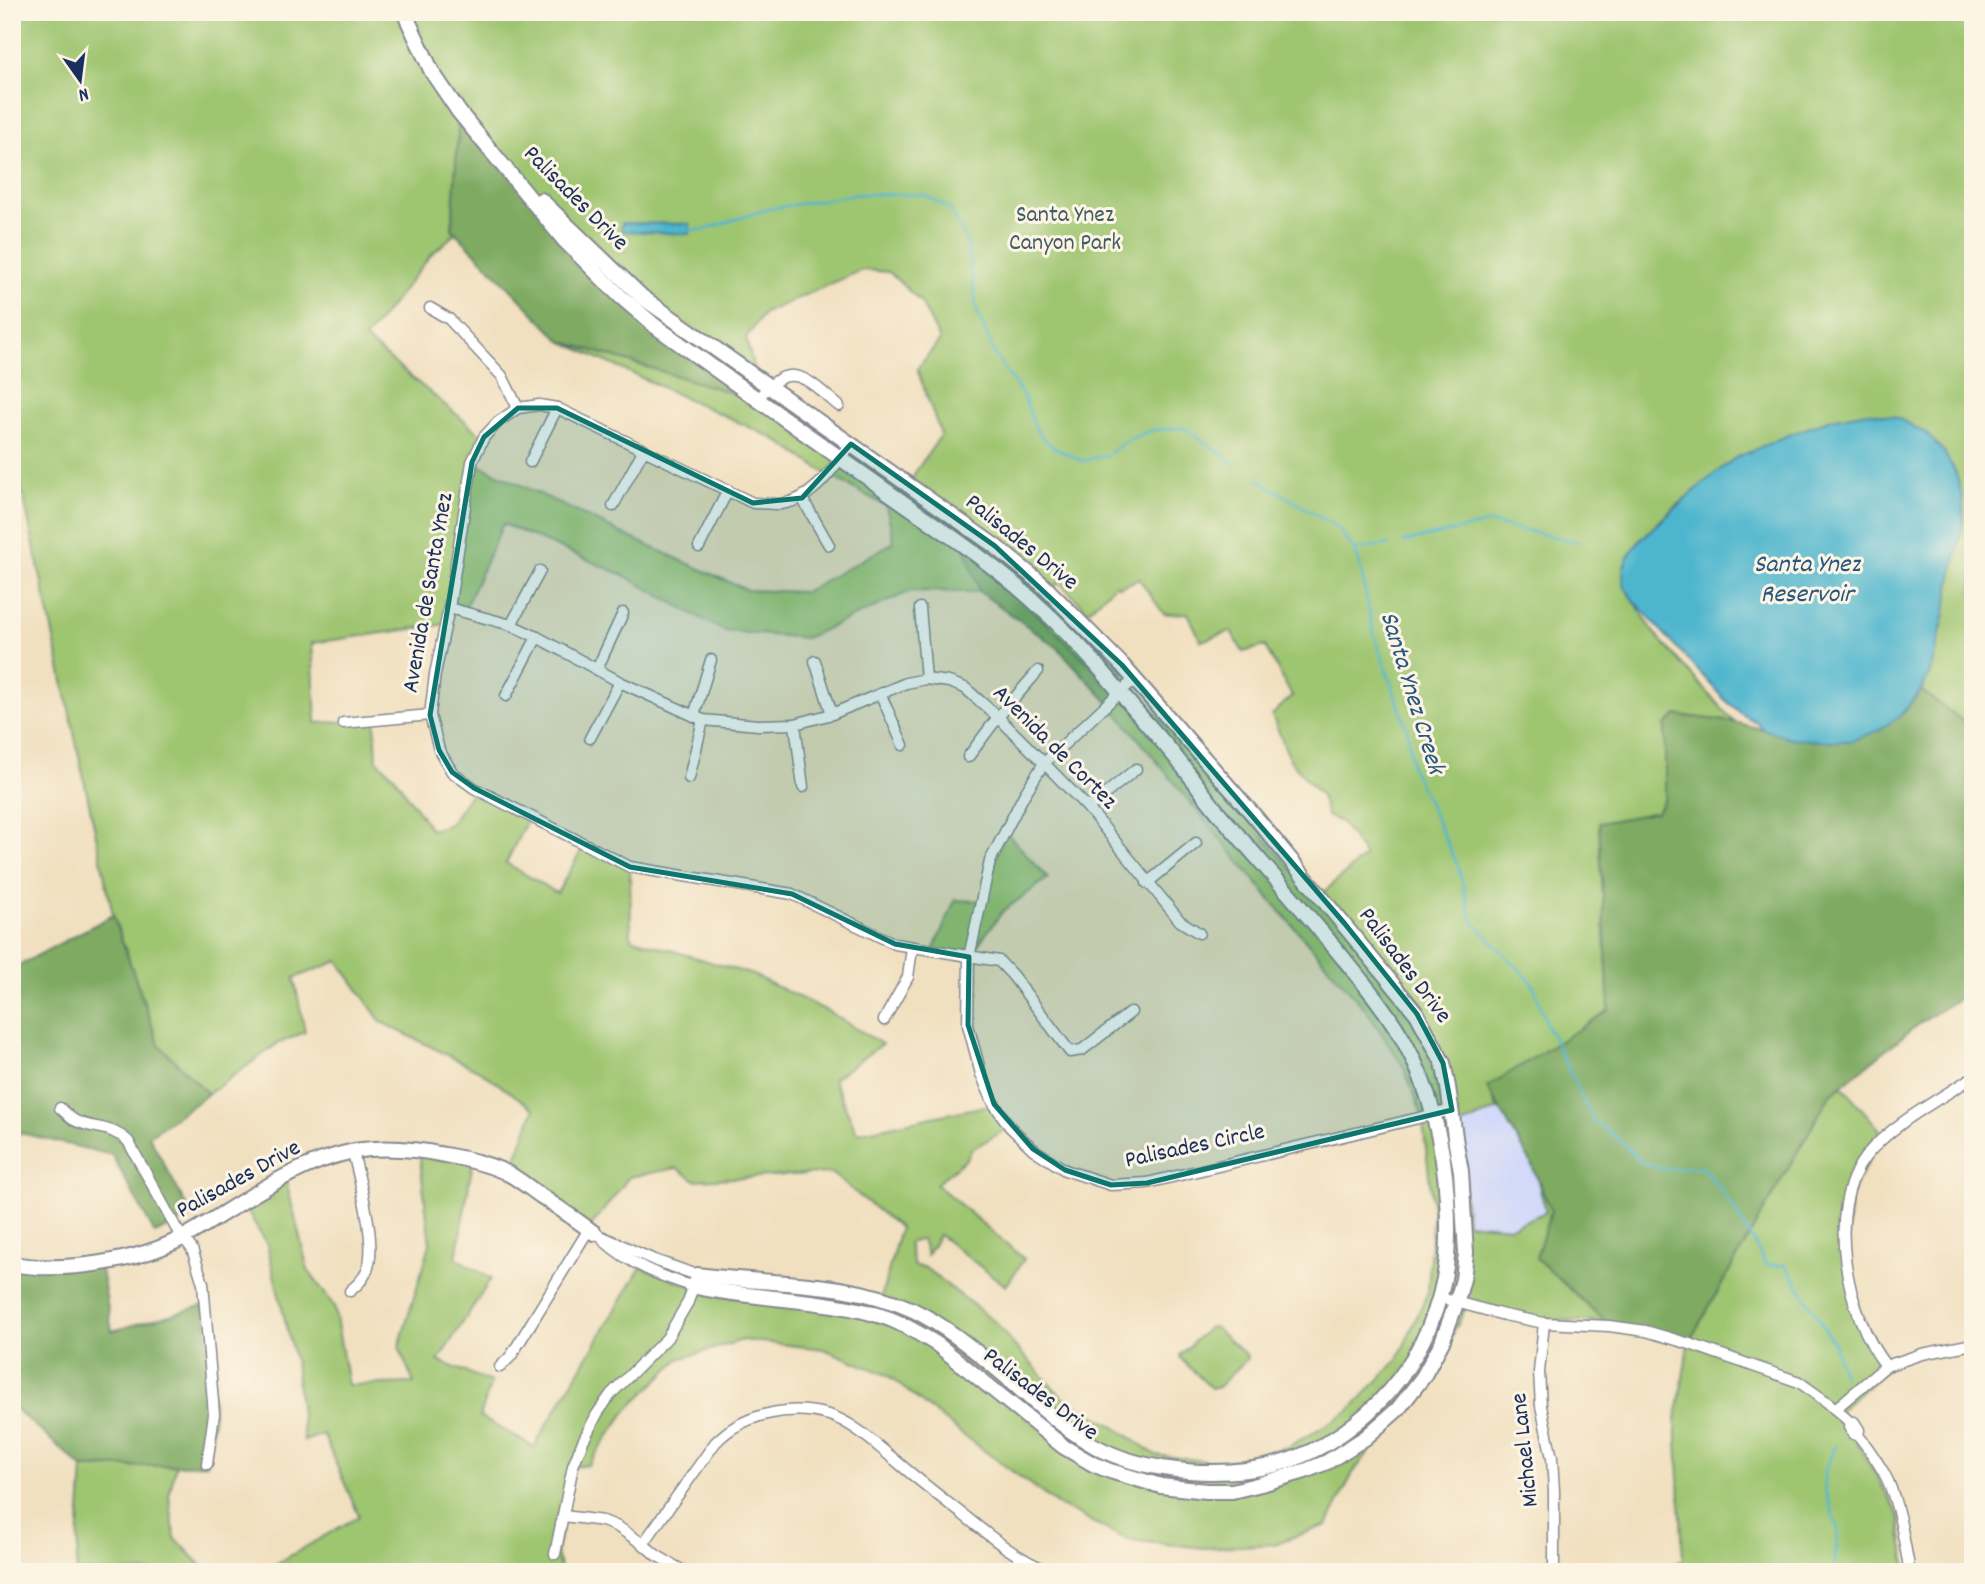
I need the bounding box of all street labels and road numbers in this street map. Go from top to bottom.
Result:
street label: Palisades Drive [514,138,636,260]
street label: Palisades Drive [957,487,1085,599]
street label: Avenida de Santa Ynez [395,490,463,696]
street label: Avenida de Cortez [984,678,1124,818]
street label: Palisades Drive [1349,901,1459,1031]
street label: Palisades Circle [1122,1116,1268,1178]
street label: Palisades Drive [171,1132,307,1228]
street label: Palisades Drive [975,1340,1105,1450]
street label: Michael Lane [1503,1391,1549,1509]

